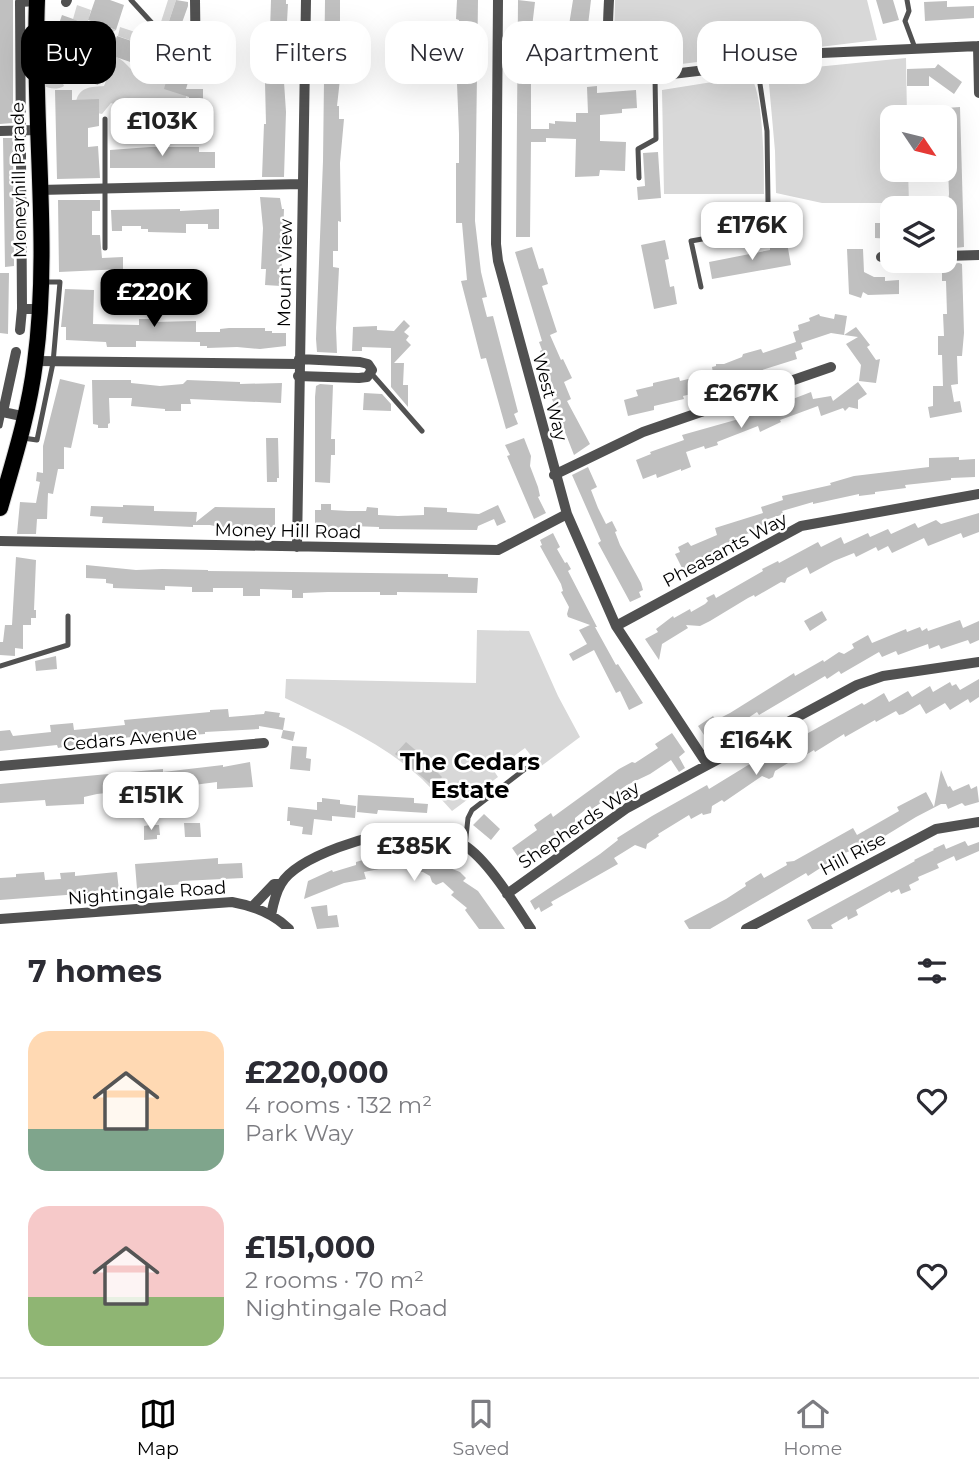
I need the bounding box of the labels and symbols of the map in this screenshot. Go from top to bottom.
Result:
pin: £103K [113,99,211,158]
street label: Moneyhill Parade [7,102,31,258]
north arrow [880,105,957,182]
pin: £176K [703,202,801,262]
street label: Mount View [273,218,297,327]
pin: £220K [105,270,203,329]
street label: West Way [528,351,572,443]
pin: £267K [692,370,790,430]
street label: Pheasants Way [659,508,791,592]
street label: Money Hill Road [214,519,362,543]
pin: £164K [707,718,805,777]
street label: Cedars Avenue [62,722,198,756]
district label: The Cedars Estate [400,747,540,804]
pin: £151K [102,772,200,832]
street label: Shepherds Way [514,776,644,874]
pin: £385K [365,824,463,883]
street label: Hill Rise [816,827,890,880]
street label: Nightingale Road [67,876,227,910]

